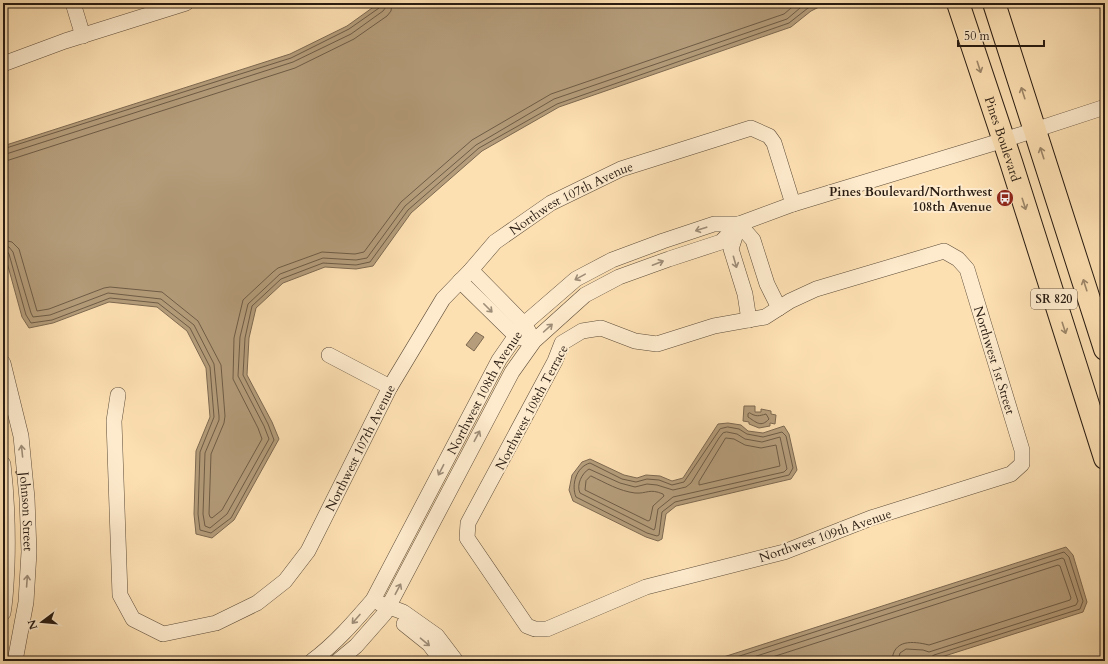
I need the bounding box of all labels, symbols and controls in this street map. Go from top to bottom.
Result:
scale bar [958,22,1044,48]
text: 50 m [964,28,991,44]
one-way arrow [976,60,983,73]
one-way arrow [1019,87,1026,100]
street label: Pines Boulevard [980,94,1025,184]
one-way arrow [1038,147,1045,160]
street label: Northwest 107th Avenue [506,158,635,240]
place label: Pines Boulevard/Northwest 108th Avenue [829,183,992,216]
bus stop icon: Pines Boulevard/Northwest 108th Avenue [995,188,1015,208]
one-way arrow [1021,197,1028,210]
one-way arrow [695,226,708,233]
one-way arrow [732,255,739,268]
one-way arrow [652,258,664,266]
one-way arrow [574,273,586,281]
one-way arrow [1080,279,1088,291]
road number: SR 820 [1031,289,1077,309]
one-way arrow [483,303,493,313]
street label: Northwest 1st Street [969,304,1019,417]
one-way arrow [1060,321,1068,333]
one-way arrow [543,324,553,333]
street label: Northwest 108th Avenue [443,327,527,458]
street label: Northwest 108th Terrace [491,342,573,473]
street label: Northwest 107th Avenue [321,382,400,514]
one-way arrow [474,431,482,443]
one-way arrow [18,445,26,458]
one-way arrow [436,464,444,476]
street label: Johnson Street [14,469,37,552]
street label: Northwest 109th Avenue [757,505,894,567]
one-way arrow [23,575,31,588]
one-way arrow [395,583,402,595]
north arrow [22,602,62,642]
one-way arrow [352,614,361,624]
text: N [24,618,41,631]
one-way arrow [420,637,431,646]

